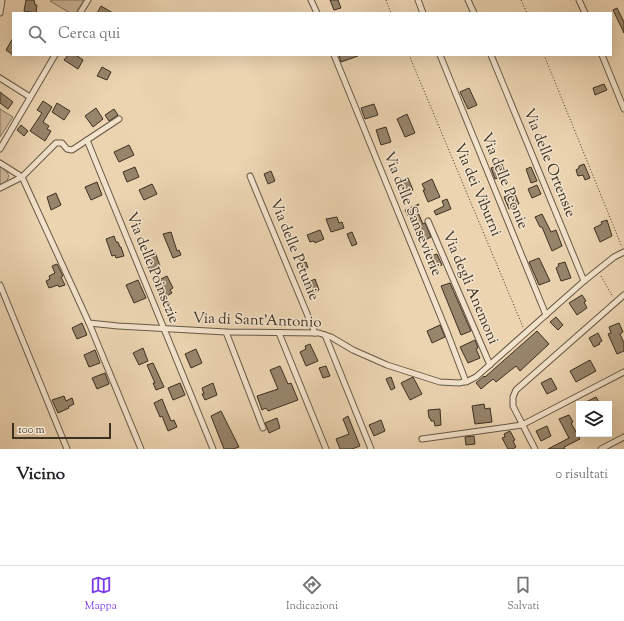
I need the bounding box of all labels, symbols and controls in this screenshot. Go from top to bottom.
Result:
search box [12,12,612,56]
icon: search [26,23,48,45]
text: Cerca qui [58,24,120,45]
street label: Via delle Ortensie [518,105,580,221]
street label: Via delle Peonie [475,130,533,232]
street label: Via dei Viburni [448,140,506,240]
street label: Via delle Sansevierie [377,149,447,279]
street label: Via delle Petunie [264,196,324,304]
street label: Via delle Poinsezie [120,209,184,327]
street label: Via degli Anemoni [437,228,503,348]
street label: Via di Sant'Antonio [192,308,322,334]
map controls [576,401,612,437]
button: layers [576,401,612,437]
scale bar [12,421,111,440]
text: 100 m [18,422,45,438]
text: Vicino [16,463,65,487]
text: 0 risultati [555,466,608,484]
tab: Mappa [85,574,117,614]
tab: Indicazioni [286,574,338,614]
tab: Salvati [507,574,539,614]

